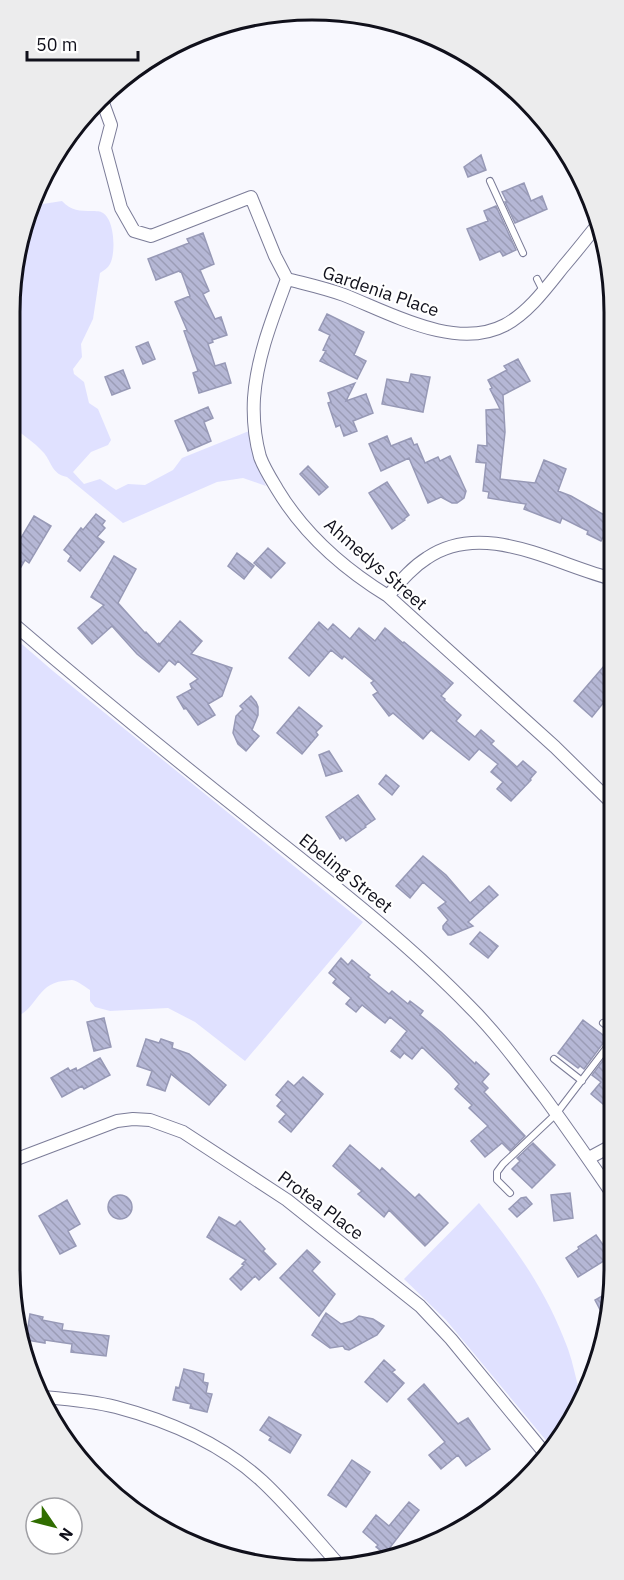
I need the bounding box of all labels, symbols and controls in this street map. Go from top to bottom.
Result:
scale bar [27,24,138,62]
text: 50 m [36,33,78,56]
street label: Gardenia Place [320,260,442,322]
street label: Ahmedys Street [320,513,432,615]
street label: Ebeling Street [295,828,397,918]
street label: Protea Place [274,1165,369,1245]
north arrow [24,1496,84,1556]
text: N [55,1524,78,1545]

